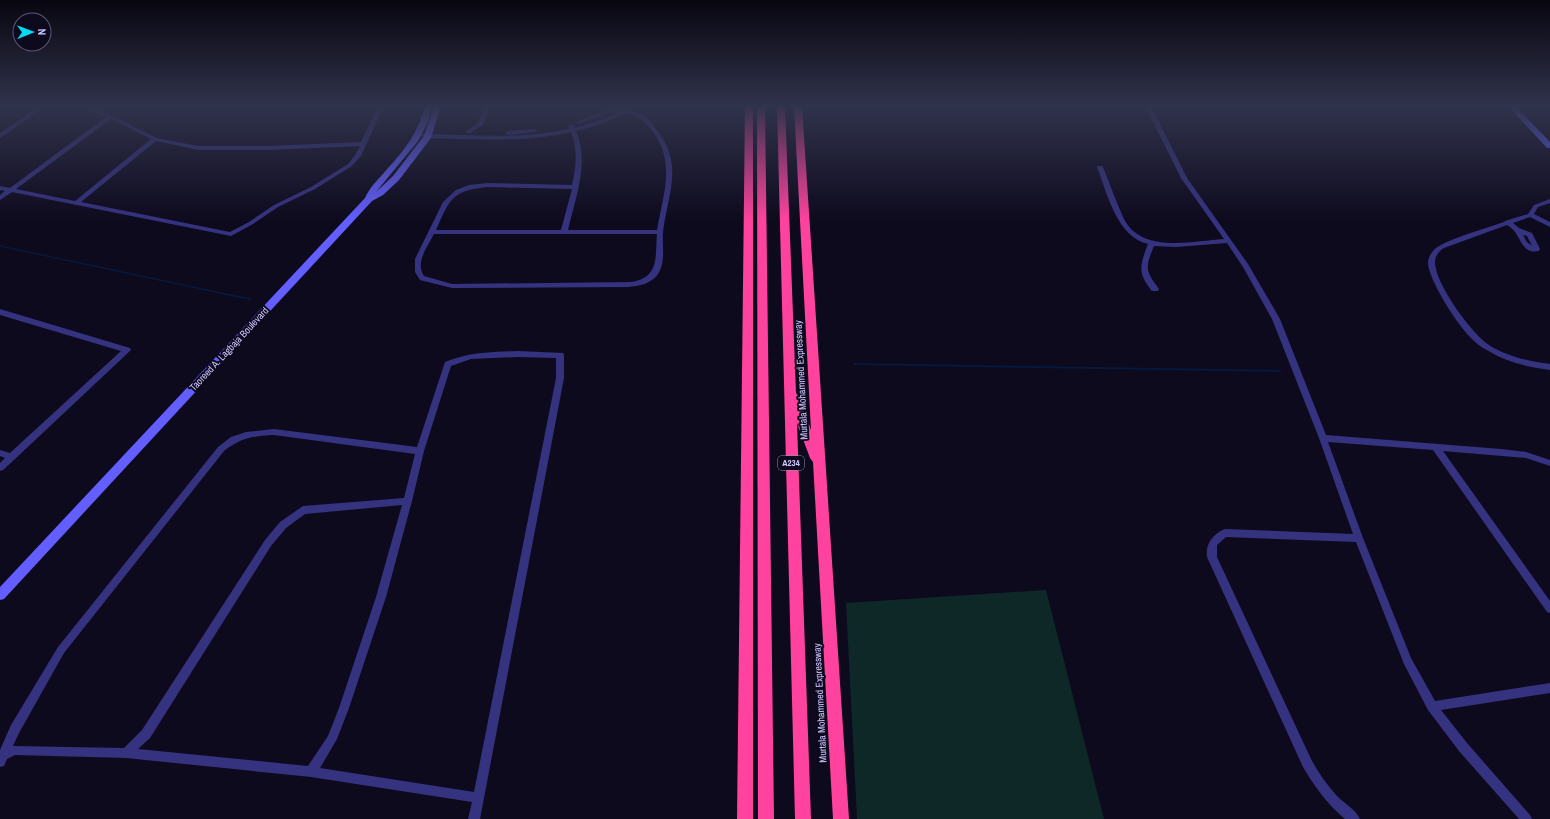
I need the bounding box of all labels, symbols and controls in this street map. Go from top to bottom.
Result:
north arrow [12,12,52,52]
text: N [35,28,49,35]
street label: Taoreed A. Lagbaja Boulevard [187,304,271,394]
street label: Murtala Mohammed Expressway [791,319,811,440]
road number: A234 [778,456,804,470]
street label: Murtala Mohammed Expressway [810,642,830,763]

